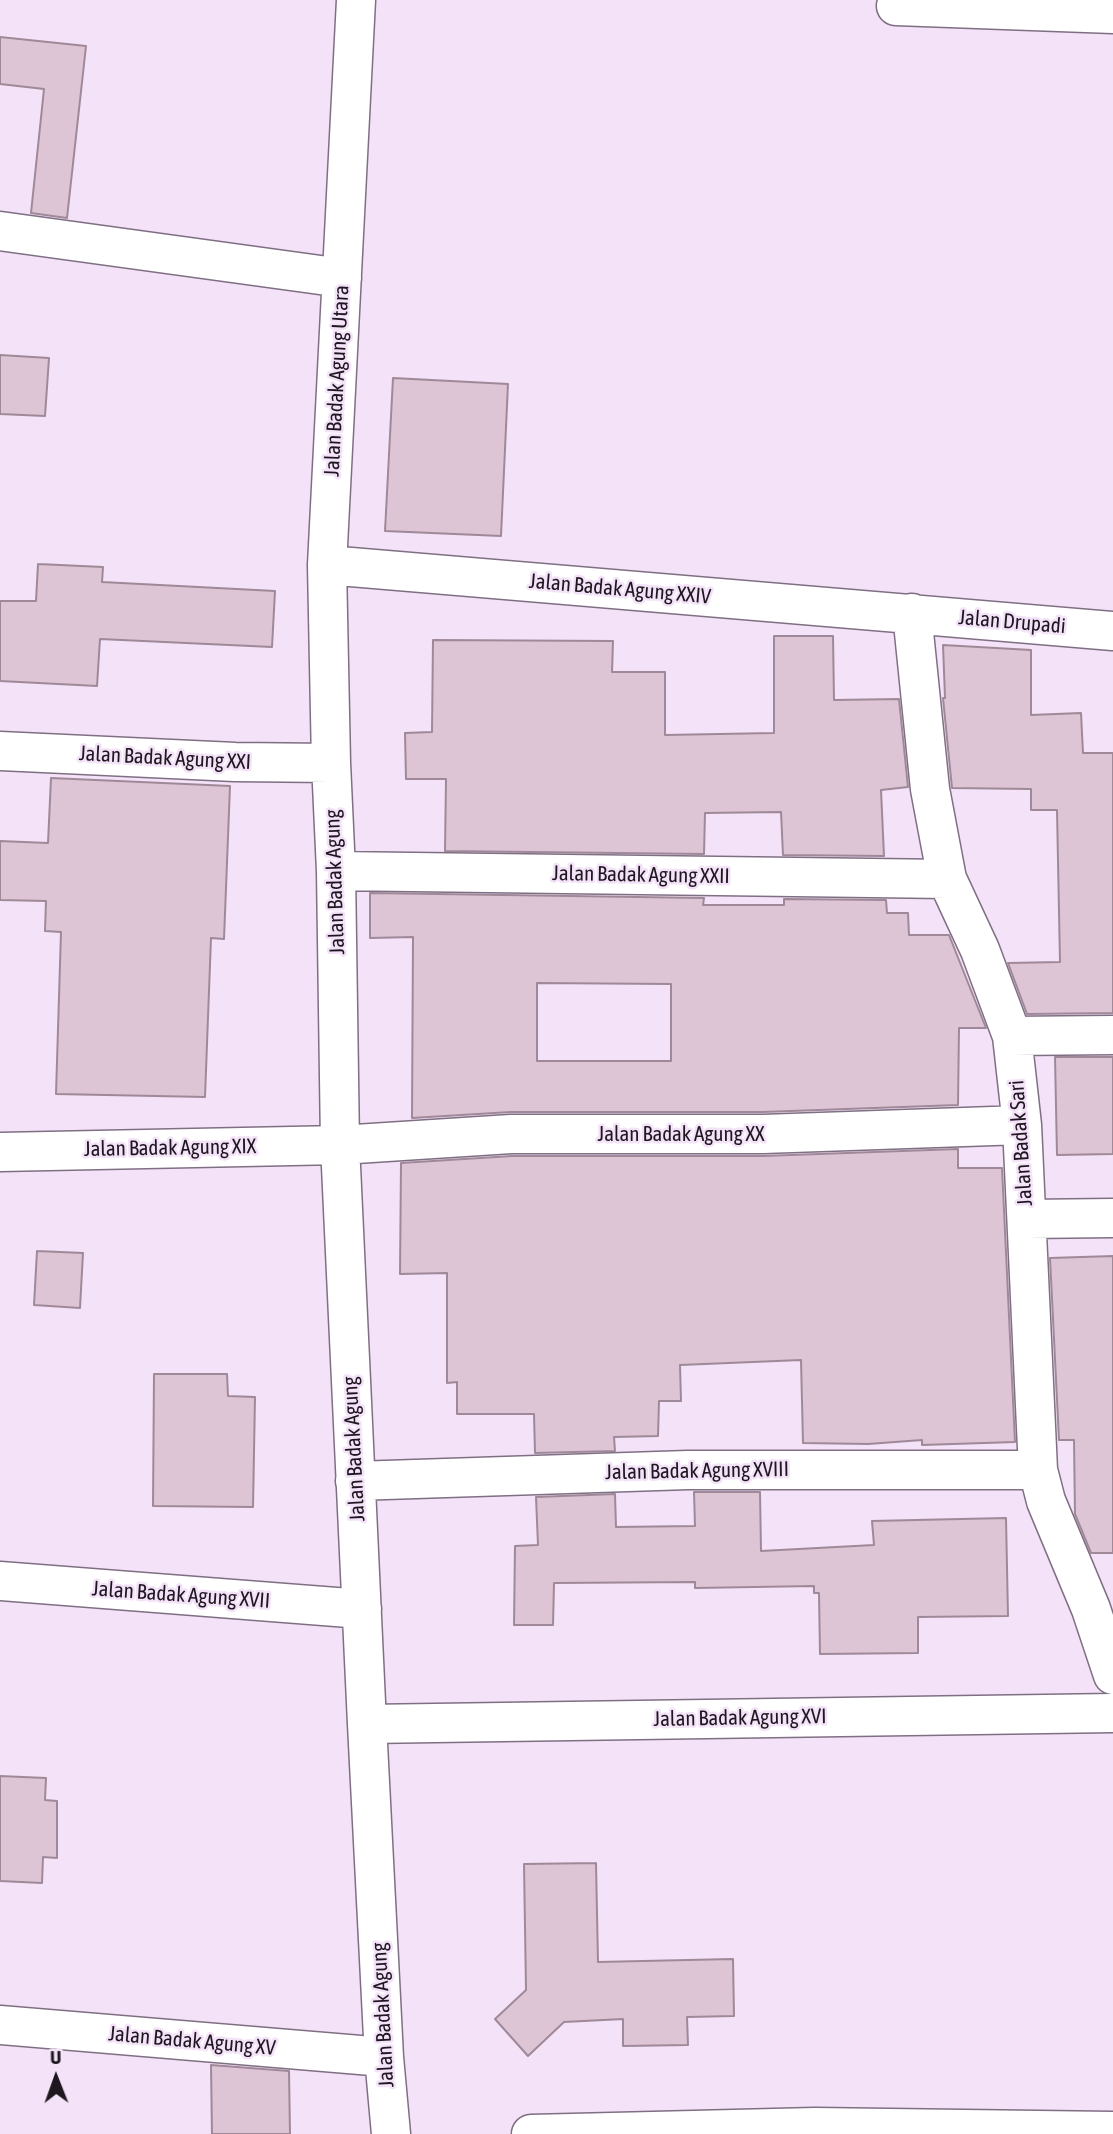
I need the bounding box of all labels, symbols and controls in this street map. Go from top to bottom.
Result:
street label: Jalan Badak Agung Utara [319,285,355,477]
street label: Jalan Badak Agung XXIV [528,568,712,610]
street label: Jalan Drupadi [957,605,1067,639]
street label: Jalan Badak Agung XXI [78,741,252,775]
street label: Jalan Badak Agung [320,809,350,955]
street label: Jalan Badak Agung XXII [552,861,730,889]
street label: Jalan Badak Sari [1004,1079,1038,1207]
street label: Jalan Badak Agung XX [598,1121,764,1147]
street label: Jalan Badak Agung XIX [84,1134,256,1162]
street label: Jalan Badak Agung [338,1376,370,1522]
street label: Jalan Badak Agung XVIII [605,1457,789,1485]
street label: Jalan Badak Agung XVII [91,1576,271,1614]
street label: Jalan Badak Agung XVI [653,1704,827,1732]
street label: Jalan Badak Agung [367,1942,399,2088]
street label: Jalan Badak Agung XV [107,2021,277,2061]
north arrow [21,2043,91,2113]
text: U [50,2046,61,2068]

